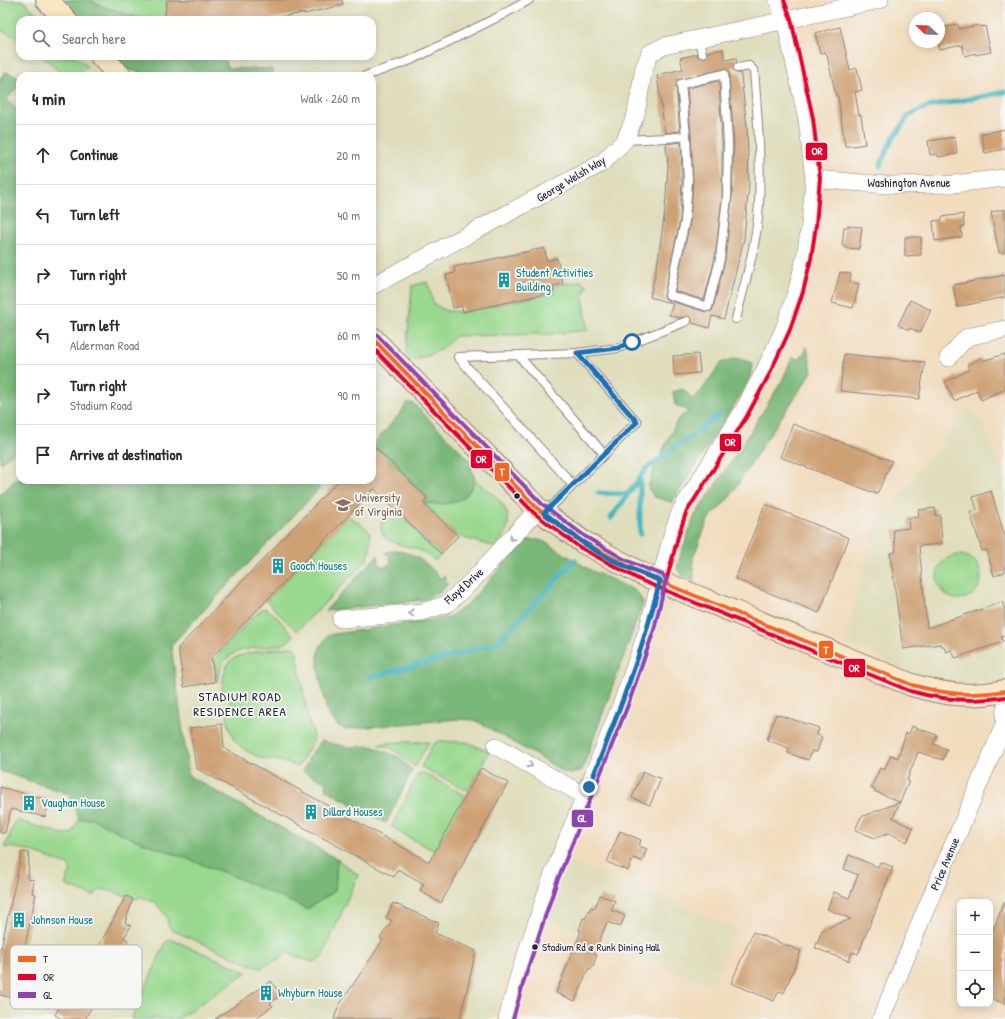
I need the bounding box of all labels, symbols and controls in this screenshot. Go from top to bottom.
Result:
north arrow [909,12,945,48]
search box [16,16,376,60]
icon: search [30,27,52,49]
text: Search here [62,28,126,49]
text: 4 min [32,87,65,110]
text: Walk · 260 m [301,89,360,107]
line badge: OR [805,142,828,161]
icon: ahead [32,144,54,166]
text: Continue [70,144,118,165]
text: OR [811,144,823,158]
text: 20 m [336,146,360,164]
street label: George Welsh Way [533,151,608,206]
street label: Washington Avenue [868,174,951,191]
icon: left [32,204,54,226]
text: Turn left [70,204,120,225]
text: 40 m [337,206,360,224]
icon: right [32,264,54,286]
text: Turn right [70,264,126,285]
place label: Student Activities Building [516,264,594,295]
text: 50 m [337,266,360,284]
building icon: Student Activities Building [495,271,513,289]
text: Turn left [70,315,120,336]
icon: left [32,324,54,346]
text: 60 m [337,326,360,344]
route start [623,333,641,351]
text: Alderman Road [70,336,139,354]
text: Turn right [70,375,126,396]
icon: right [32,384,54,406]
text: 90 m [338,386,360,404]
text: Stadium Road [70,396,132,414]
line badge: OR [719,433,742,452]
text: OR [724,435,736,449]
icon: arrive [32,444,54,466]
text: Arrive at destination [70,444,182,465]
line badge: OR [470,449,493,469]
text: OR [475,452,487,466]
line badge: T [494,462,510,482]
text: T [498,465,505,479]
place label: University of Virginia [355,489,402,520]
unlabelled marker [512,491,522,501]
school or university icon: University of Virginia [334,496,352,514]
one-way arrow [510,533,517,540]
building icon: Gooch Houses [269,557,287,575]
place label: Gooch Houses [290,557,348,574]
street label: Floyd Drive [440,563,487,609]
one-way arrow [408,609,414,618]
line badge: T [818,640,834,659]
text: T [822,643,829,657]
line badge: OR [843,658,866,678]
text: OR [848,661,860,675]
district label: STADIUM ROAD RESIDENCE AREA [193,687,287,720]
one-way arrow [526,761,533,768]
route end [580,778,598,796]
building icon: Vaughan House [20,794,38,812]
place label: Vaughan House [41,794,105,811]
building icon: Dillard Houses [302,803,320,821]
place label: Dillard Houses [323,803,383,820]
line badge: GL [571,809,594,828]
text: GL [577,811,588,825]
street label: Price Avenue [926,835,963,893]
map controls [957,899,993,1007]
button: + [957,899,993,935]
building icon: Johnson House [10,911,28,929]
place label: Johnson House [31,911,93,928]
button: − [957,935,993,971]
place label: Stadium Rd @ Runk Dining Hall [542,940,660,954]
marker: Stadium Rd @ Runk Dining Hall [530,942,540,952]
legend [10,945,142,1009]
text: T [43,952,49,966]
text: OR [43,970,54,984]
button: locate [957,971,993,1007]
building icon: Whyburn House [257,984,275,1002]
place label: Whyburn House [278,984,343,1001]
text: GL [43,988,52,1002]

